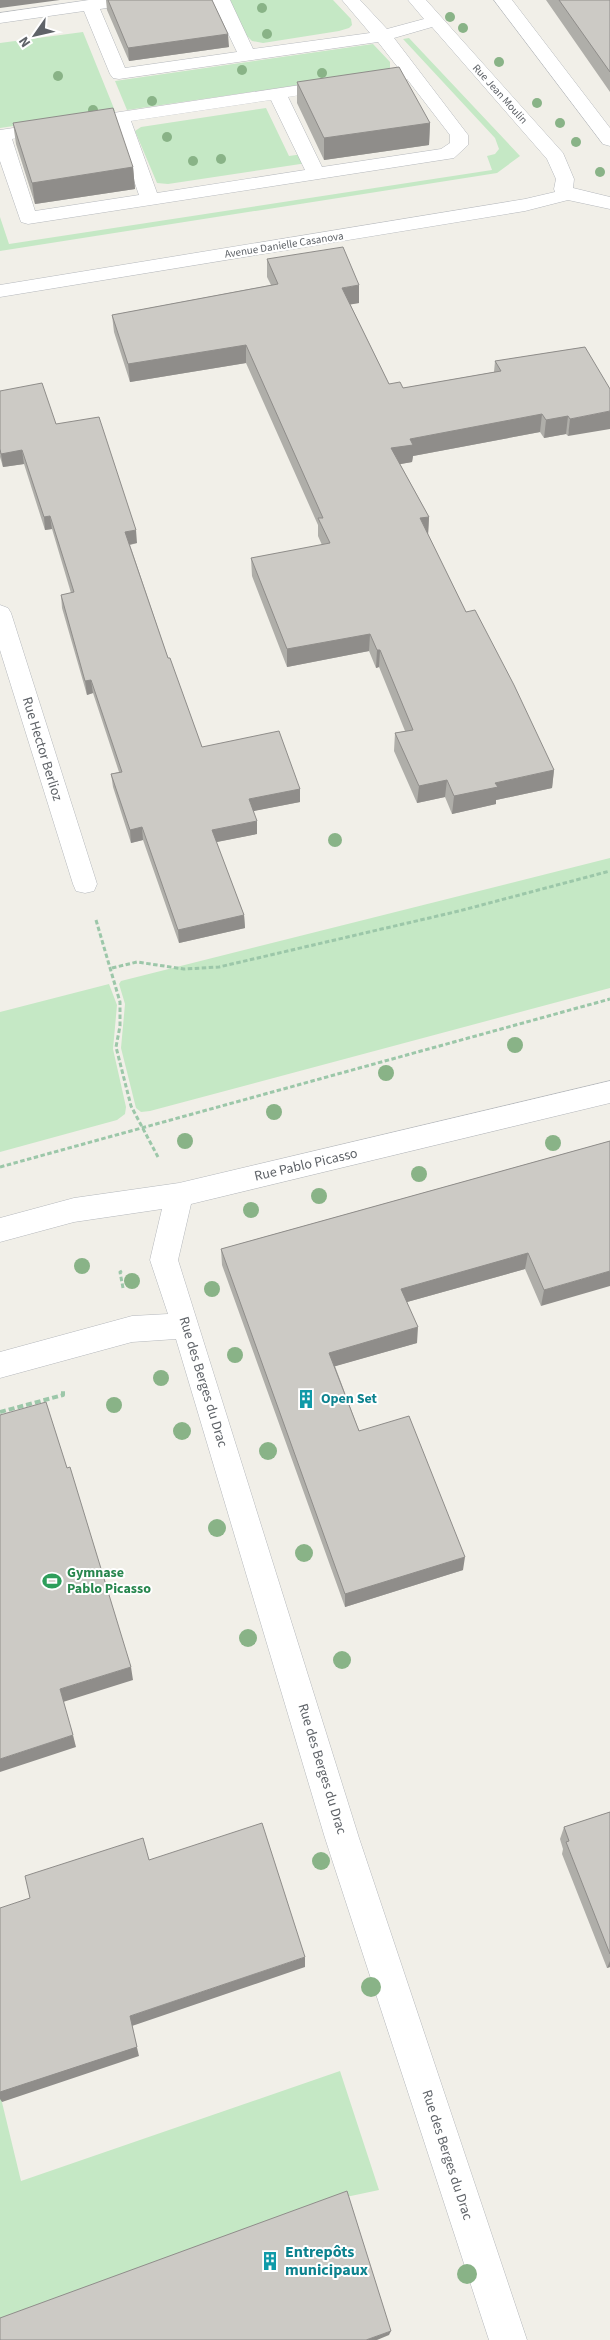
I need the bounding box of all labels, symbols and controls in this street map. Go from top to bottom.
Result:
north arrow [10,10,60,60]
text: N [14,32,36,51]
street label: Rue Jean Moulin [469,61,531,127]
street label: Avenue Danielle Casanova [223,228,345,262]
street label: Rue Hector Berlioz [17,694,67,804]
street label: Rue Pablo Picasso [252,1143,360,1187]
street label: Rue des Berges du Drac [174,1314,233,1450]
building icon: Open Set [295,1388,317,1410]
place label: Open Set [321,1389,378,1409]
place label: Gymnase Pablo Picasso [67,1563,151,1599]
sports icon: Gymnase Pablo Picasso [41,1570,63,1592]
street label: Rue des Berges du Drac [293,1701,352,1837]
street label: Rue des Berges du Drac [417,2087,478,2223]
place label: Entrepôts municipaux [285,2241,368,2281]
building icon: Entrepôts municipaux [259,2250,281,2272]

